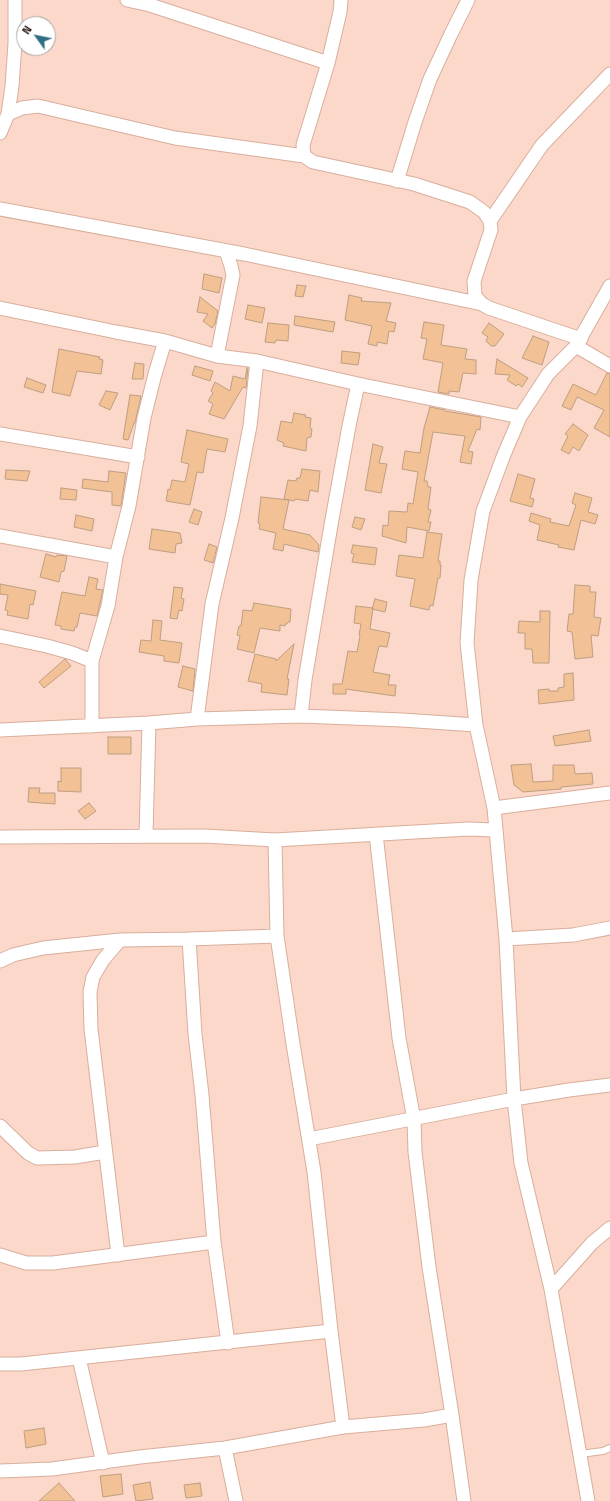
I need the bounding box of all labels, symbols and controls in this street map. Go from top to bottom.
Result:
north arrow [16,16,56,56]
text: N [18,22,36,38]

